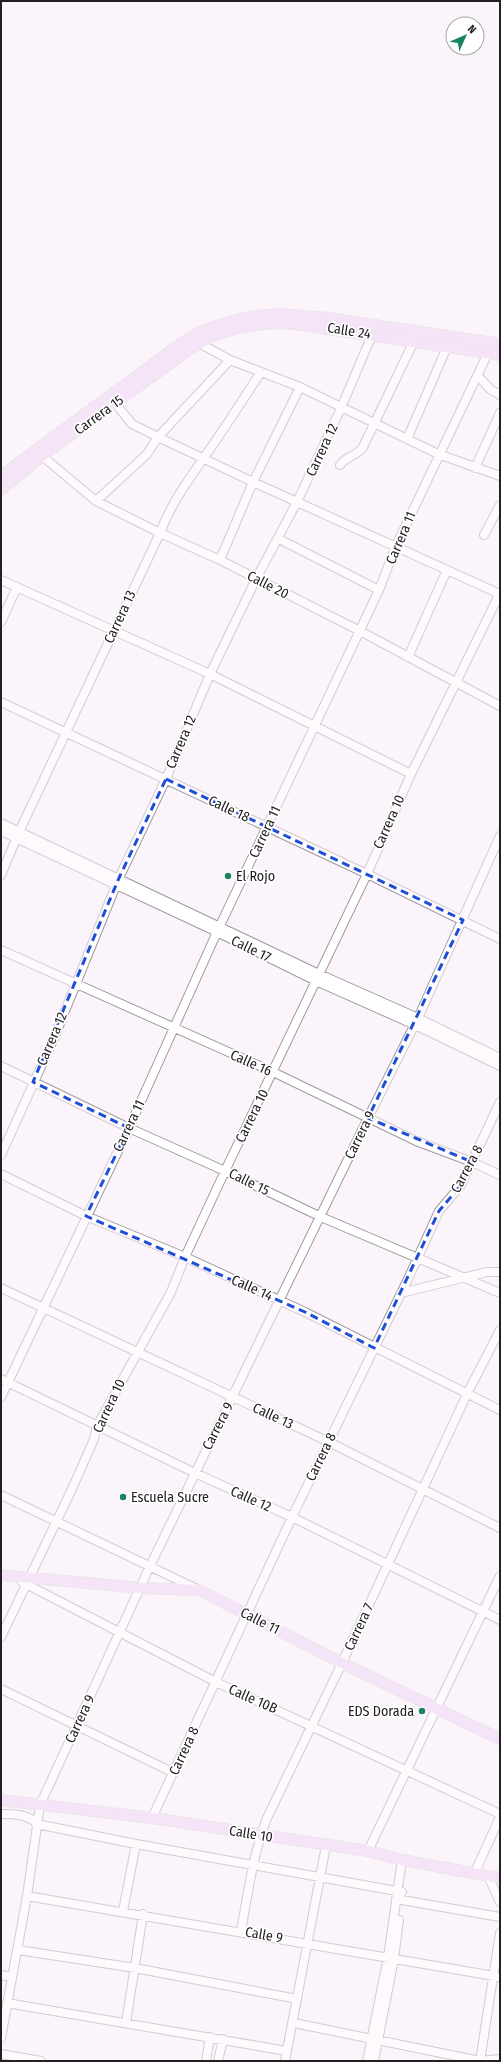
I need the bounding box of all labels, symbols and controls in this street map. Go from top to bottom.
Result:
north arrow [445,16,485,56]
text: N [465,22,479,36]
street label: Calle 24 [326,319,372,343]
street label: Carrera 15 [71,391,127,439]
street label: Carrera 12 [302,421,342,479]
street label: Carrera 11 [382,509,420,567]
street label: Calle 20 [244,567,292,603]
street label: Carrera 13 [100,588,140,646]
street label: Carrera 12 [162,713,200,771]
street label: Calle 18 [206,792,252,826]
street label: Carrera 10 [370,792,408,852]
street label: Carrera 11 [246,803,284,861]
place label: El Rojo [236,868,275,885]
marker: El Rojo [223,871,233,881]
street label: Calle 17 [228,932,274,966]
street label: Carrera 12 [33,1010,71,1068]
street label: Calle 16 [228,1046,274,1080]
street label: Carrera 10 [232,1086,272,1146]
street label: Carrera 11 [110,1097,148,1155]
street label: Carrera 9 [341,1108,379,1162]
street label: Carrera 8 [447,1142,487,1196]
street label: Calle 15 [226,1165,272,1199]
street label: Calle 14 [229,1271,276,1305]
street label: Carrera 10 [89,1376,129,1436]
street label: Carrera 9 [199,1399,237,1453]
street label: Calle 13 [250,1399,296,1433]
street label: Carrera 8 [302,1430,340,1484]
street label: Calle 12 [228,1483,274,1515]
place label: Escuela Sucre [131,1489,209,1506]
marker: Escuela Sucre [118,1492,128,1502]
street label: Carrera 7 [341,1600,377,1653]
street label: Calle 11 [237,1604,283,1638]
street label: Calle 10B [226,1681,280,1717]
street label: Carrera 9 [61,1692,99,1746]
place label: EDS Dorada [348,1703,414,1720]
marker: EDS Dorada [417,1706,427,1716]
street label: Carrera 8 [165,1724,203,1778]
street label: Calle 10 [228,1822,274,1846]
street label: Calle 9 [244,1923,284,1947]

